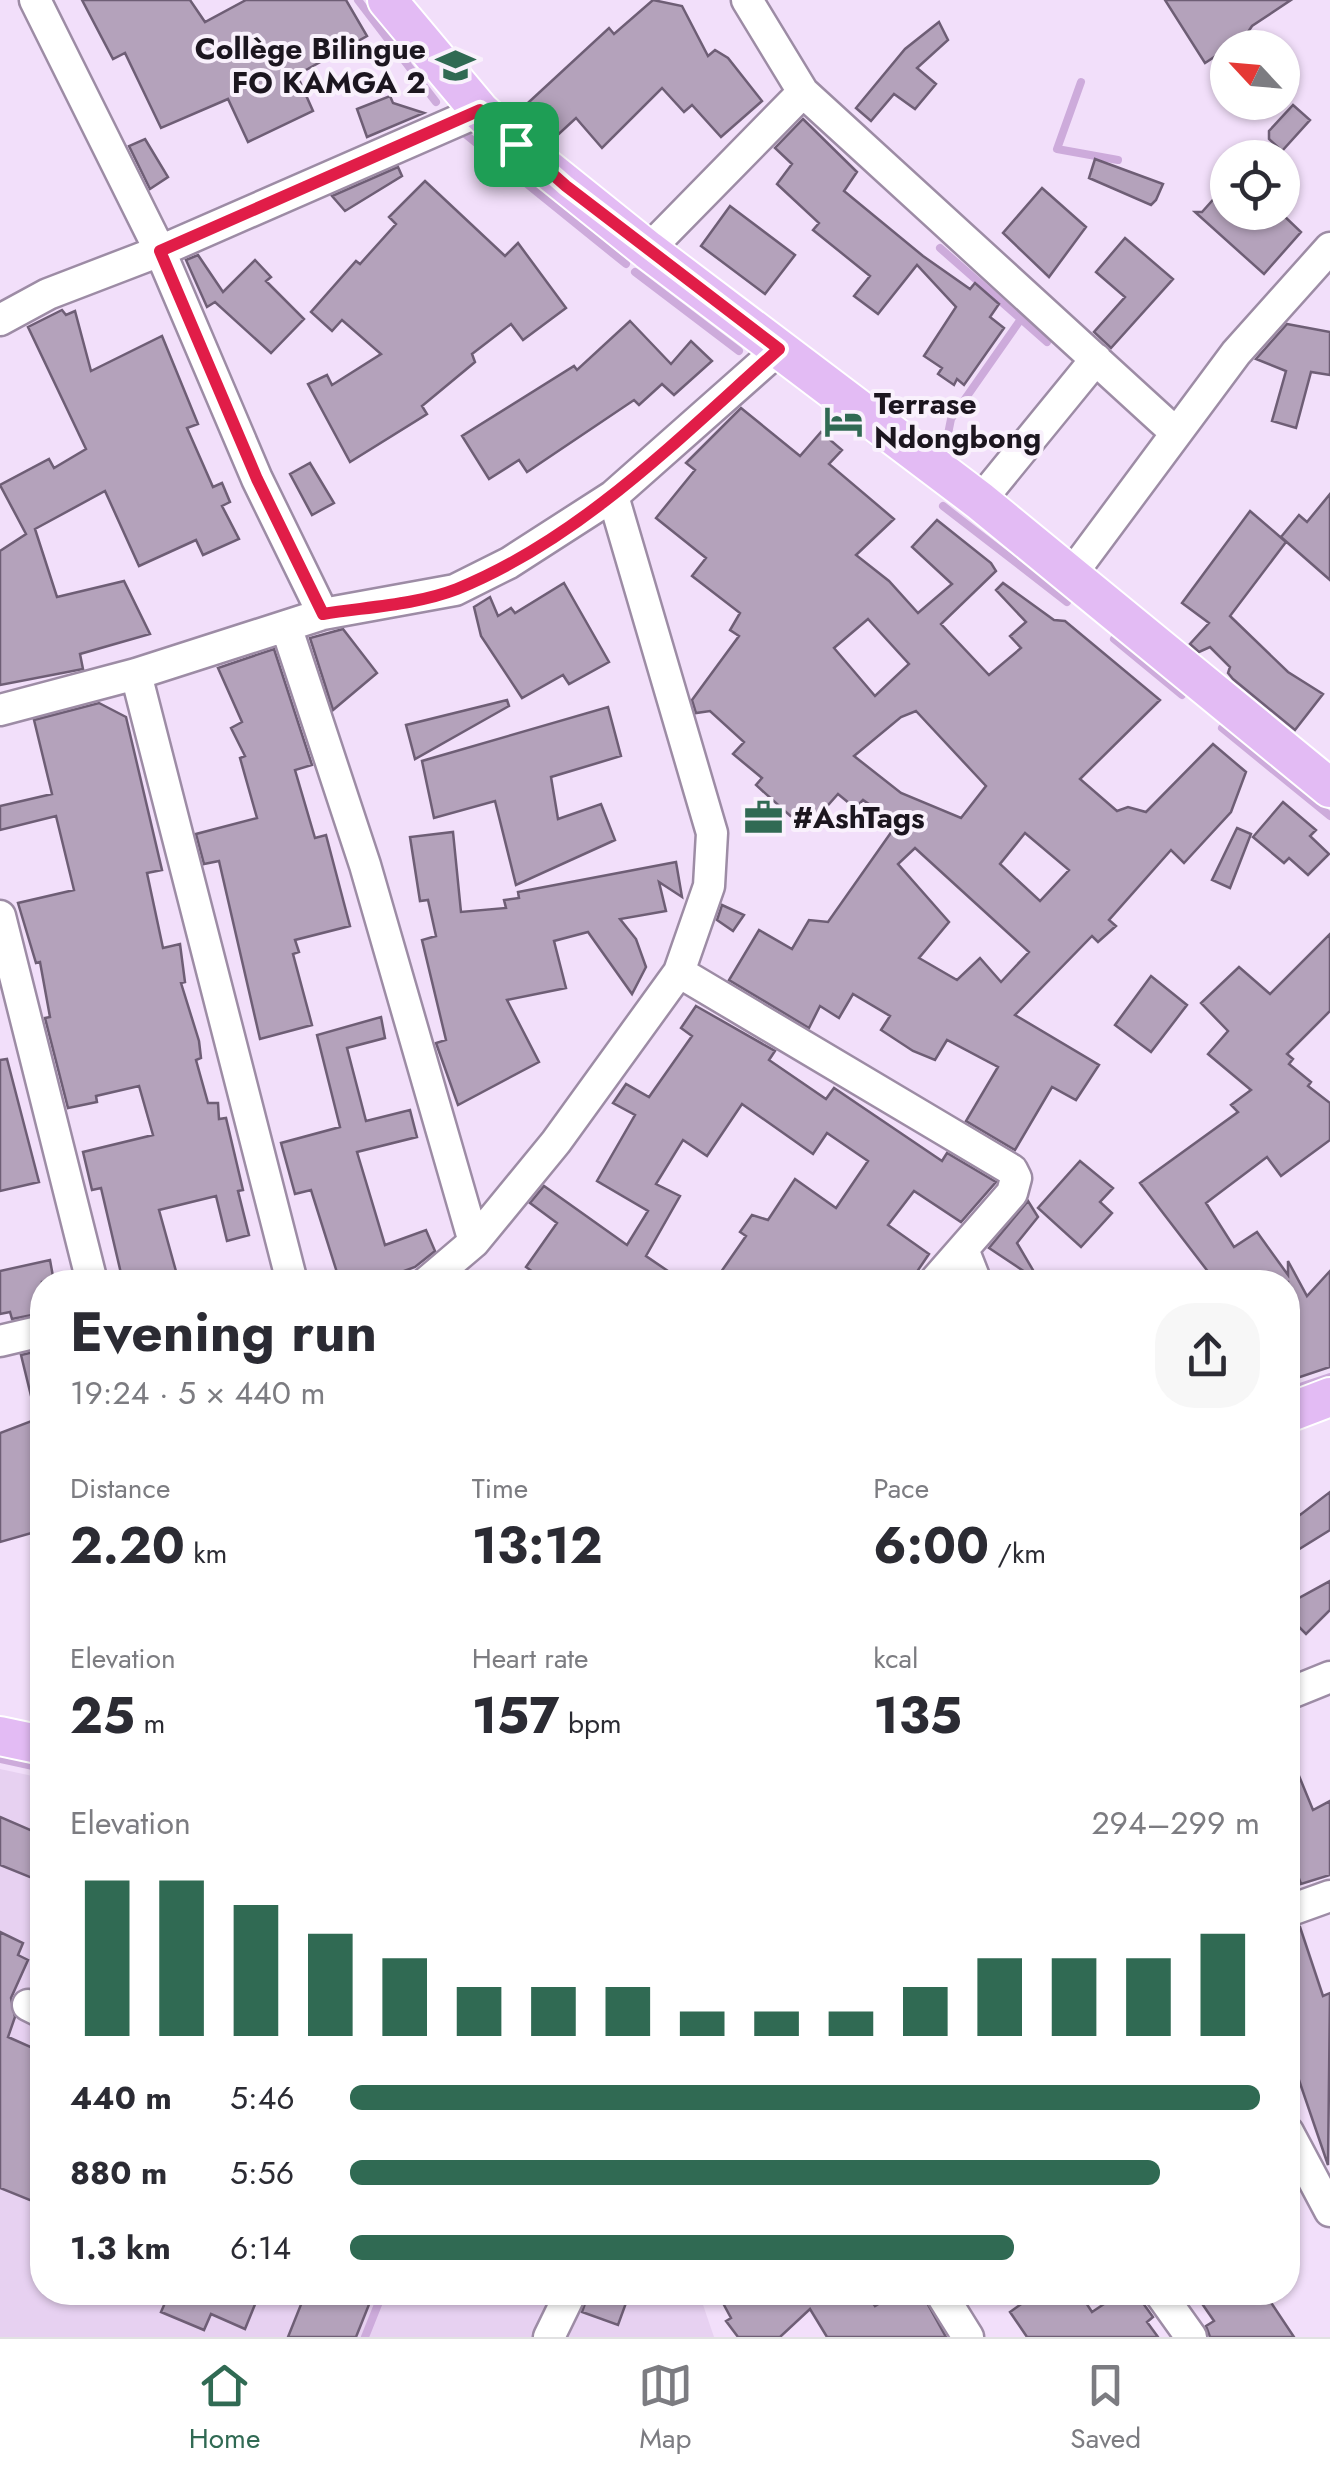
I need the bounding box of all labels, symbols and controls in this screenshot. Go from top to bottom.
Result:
place label: Collège Bilingue FO KAMGA 2 [195,27,426,104]
north arrow [1210,30,1300,120]
map controls [1210,30,1300,230]
school or university icon: Collège Bilingue FO KAMGA 2 [435,45,477,87]
pin [474,102,559,187]
icon: arrive [489,117,544,172]
button: locate [1210,140,1300,230]
place label: Terrase Ndongbong [874,382,1041,459]
hotel icon: Terrase Ndongbong [823,400,865,442]
place label: #AshTags [793,796,925,839]
office icon: #AshTags [742,797,784,839]
text: Evening run [70,1292,377,1372]
button: share [1155,1303,1260,1408]
text: 19:24 · 5 × 440 m [70,1370,326,1416]
text: Distance [70,1468,170,1509]
text: Time [472,1468,528,1509]
text: Pace [873,1468,929,1509]
text: 2.20 [70,1509,185,1582]
text: 13:12 [472,1509,603,1582]
text: 6:00 [873,1509,989,1582]
text: km [185,1533,227,1574]
text: /km [989,1533,1046,1574]
text: Elevation [70,1638,176,1679]
text: Heart rate [472,1638,589,1679]
text: kcal [873,1638,919,1679]
text: 25 [70,1679,135,1752]
text: 157 [472,1679,560,1752]
text: 135 [873,1679,962,1752]
text: m [135,1703,165,1744]
text: bpm [560,1703,622,1744]
text: Elevation [70,1800,191,1846]
text: 294–299 m [1091,1800,1260,1846]
text: 440 m [70,2075,172,2121]
text: 5:46 [230,2075,295,2121]
text: 880 m [70,2150,167,2196]
text: 5:56 [230,2150,294,2196]
text: 1.3 km [70,2225,171,2271]
text: 6:14 [230,2225,291,2271]
tab: Home [189,2358,260,2459]
tab: Map [638,2358,693,2459]
tab: Saved [1070,2358,1141,2459]

